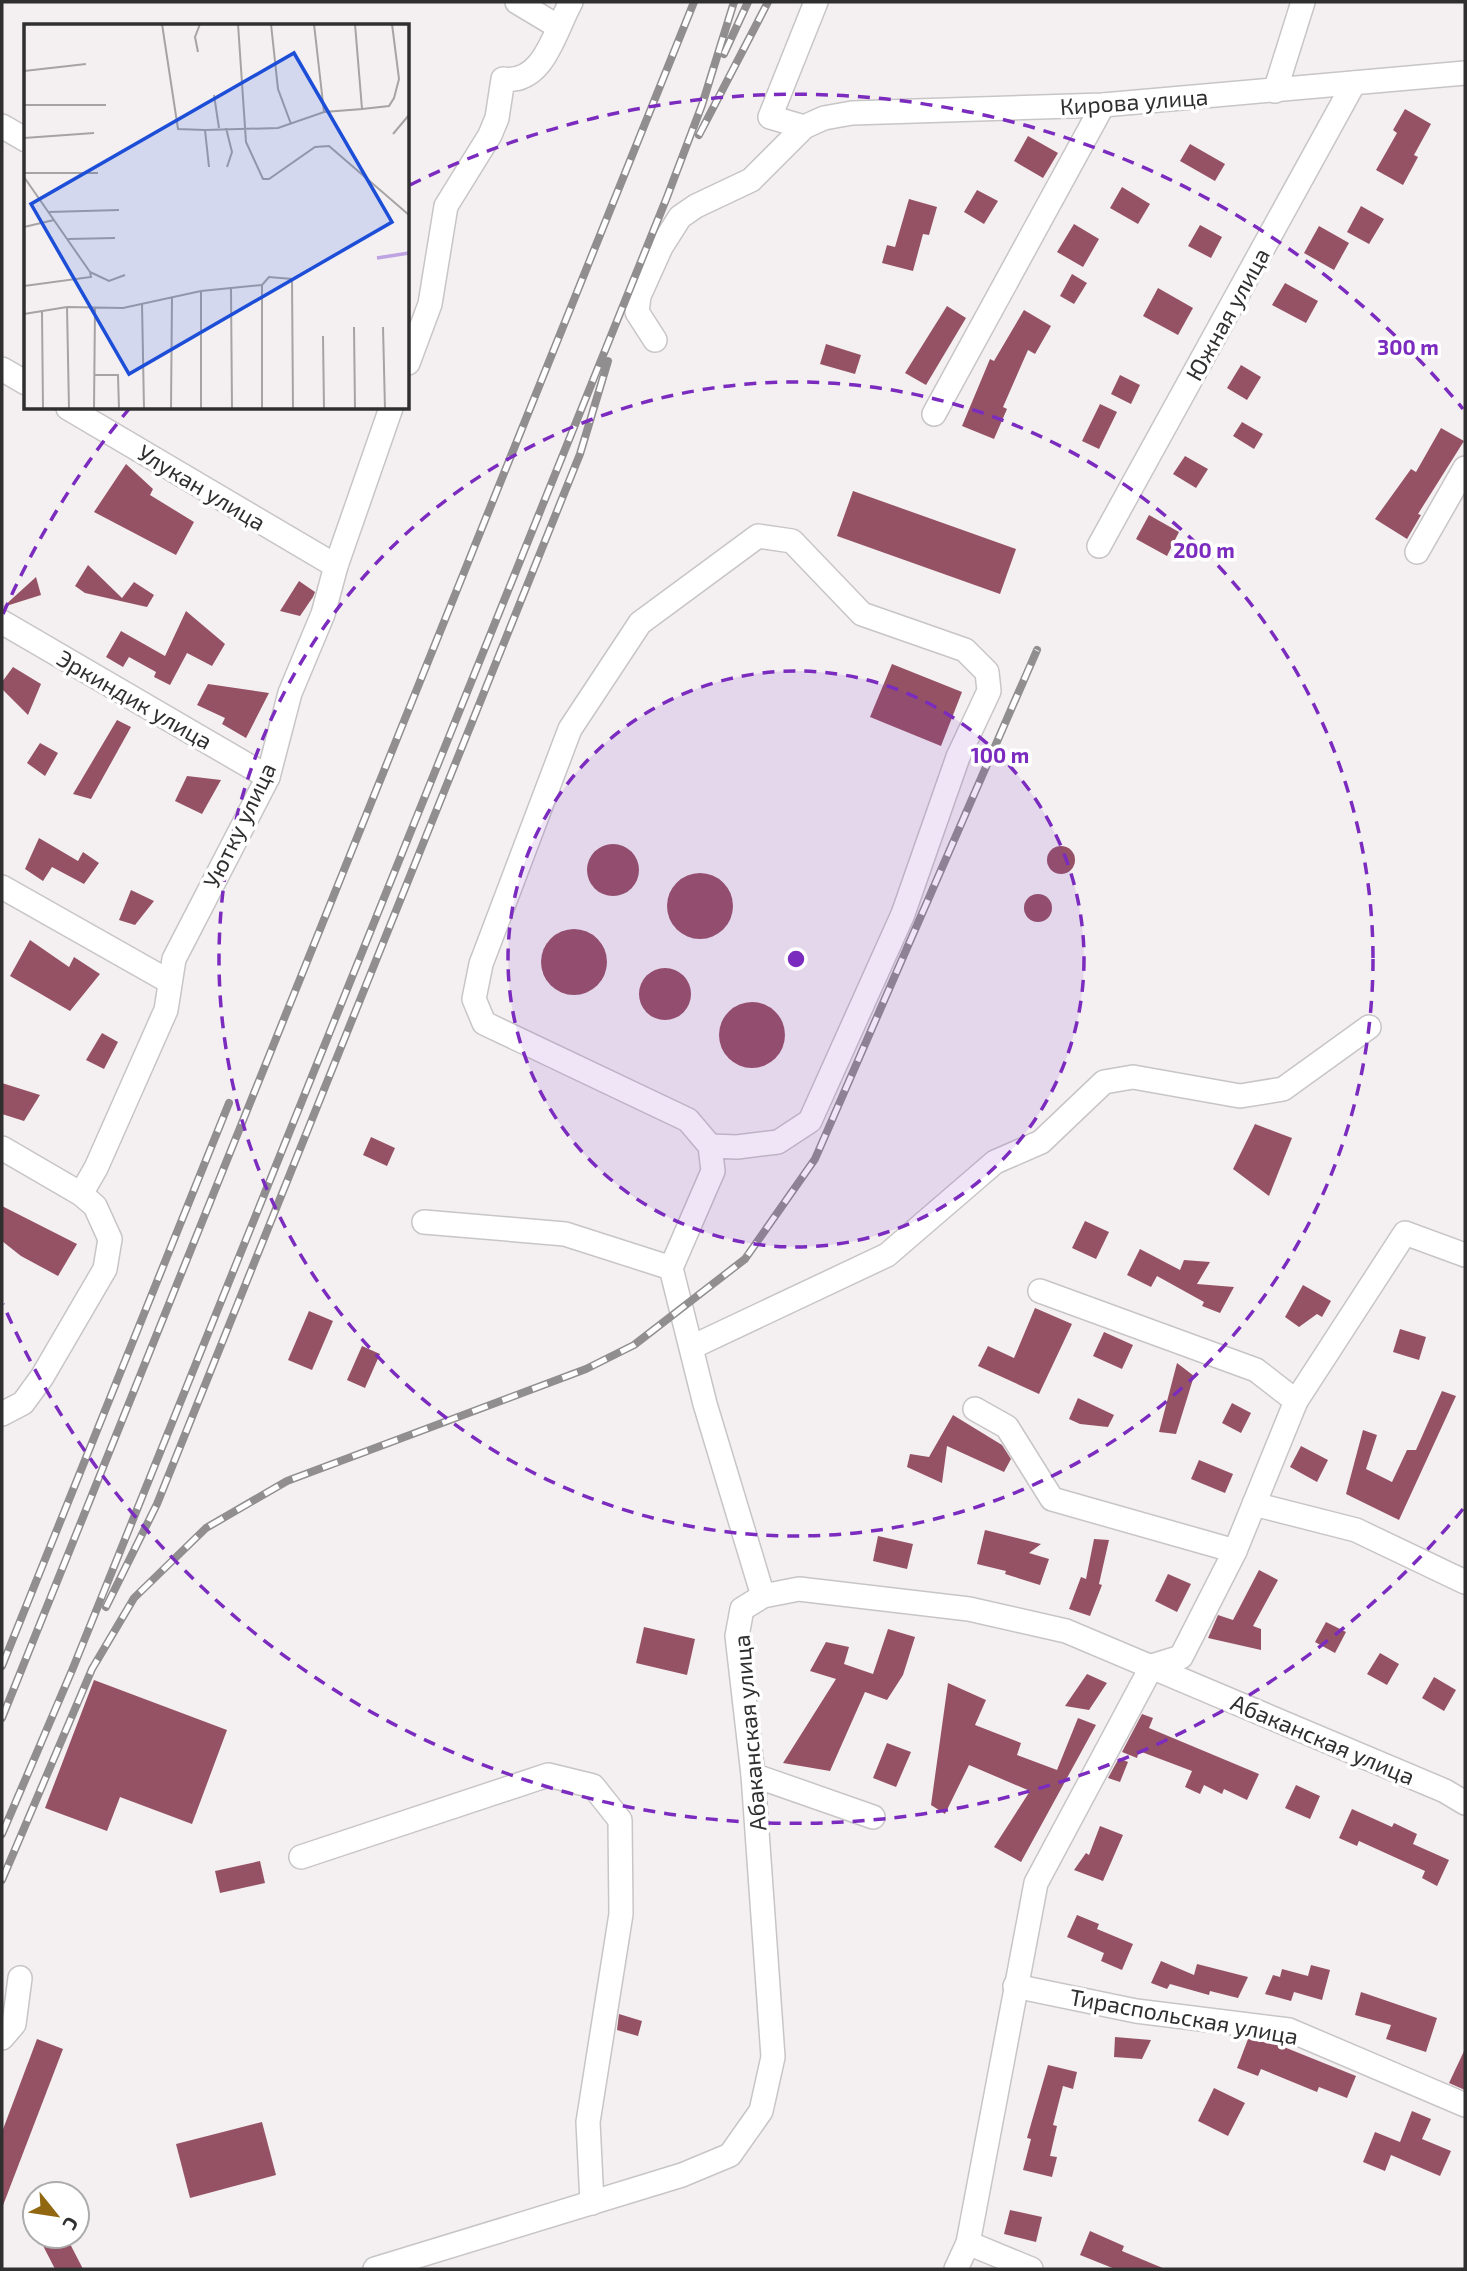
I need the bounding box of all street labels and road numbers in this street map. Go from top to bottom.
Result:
street label: Кирова улица [1059,82,1209,121]
street label: Южная улица [1179,243,1276,386]
street label: Улукан улица [132,438,271,537]
street label: Эркиндик улица [52,643,218,756]
street label: Уютку улица [197,758,282,893]
street label: Абаканская улица [726,1634,773,1832]
street label: Абаканская улица [1227,1688,1419,1791]
street label: Тираспольская улица [1067,1982,1300,2051]

